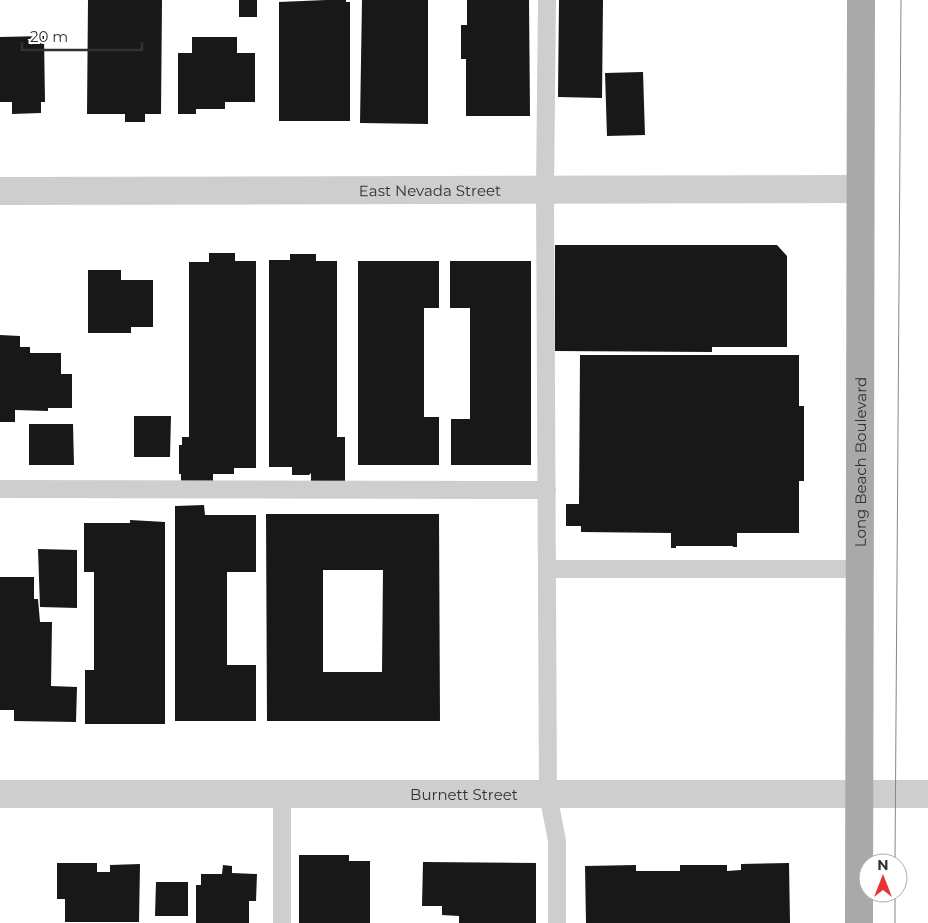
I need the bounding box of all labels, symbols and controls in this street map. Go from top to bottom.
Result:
scale bar [22,20,142,52]
text: 20 m [30,27,68,46]
street label: East Nevada Street [359,180,501,200]
street label: Long Beach Boulevard [850,377,870,547]
street label: Burnett Street [410,785,518,804]
north arrow [858,853,908,903]
text: N [877,856,889,874]

